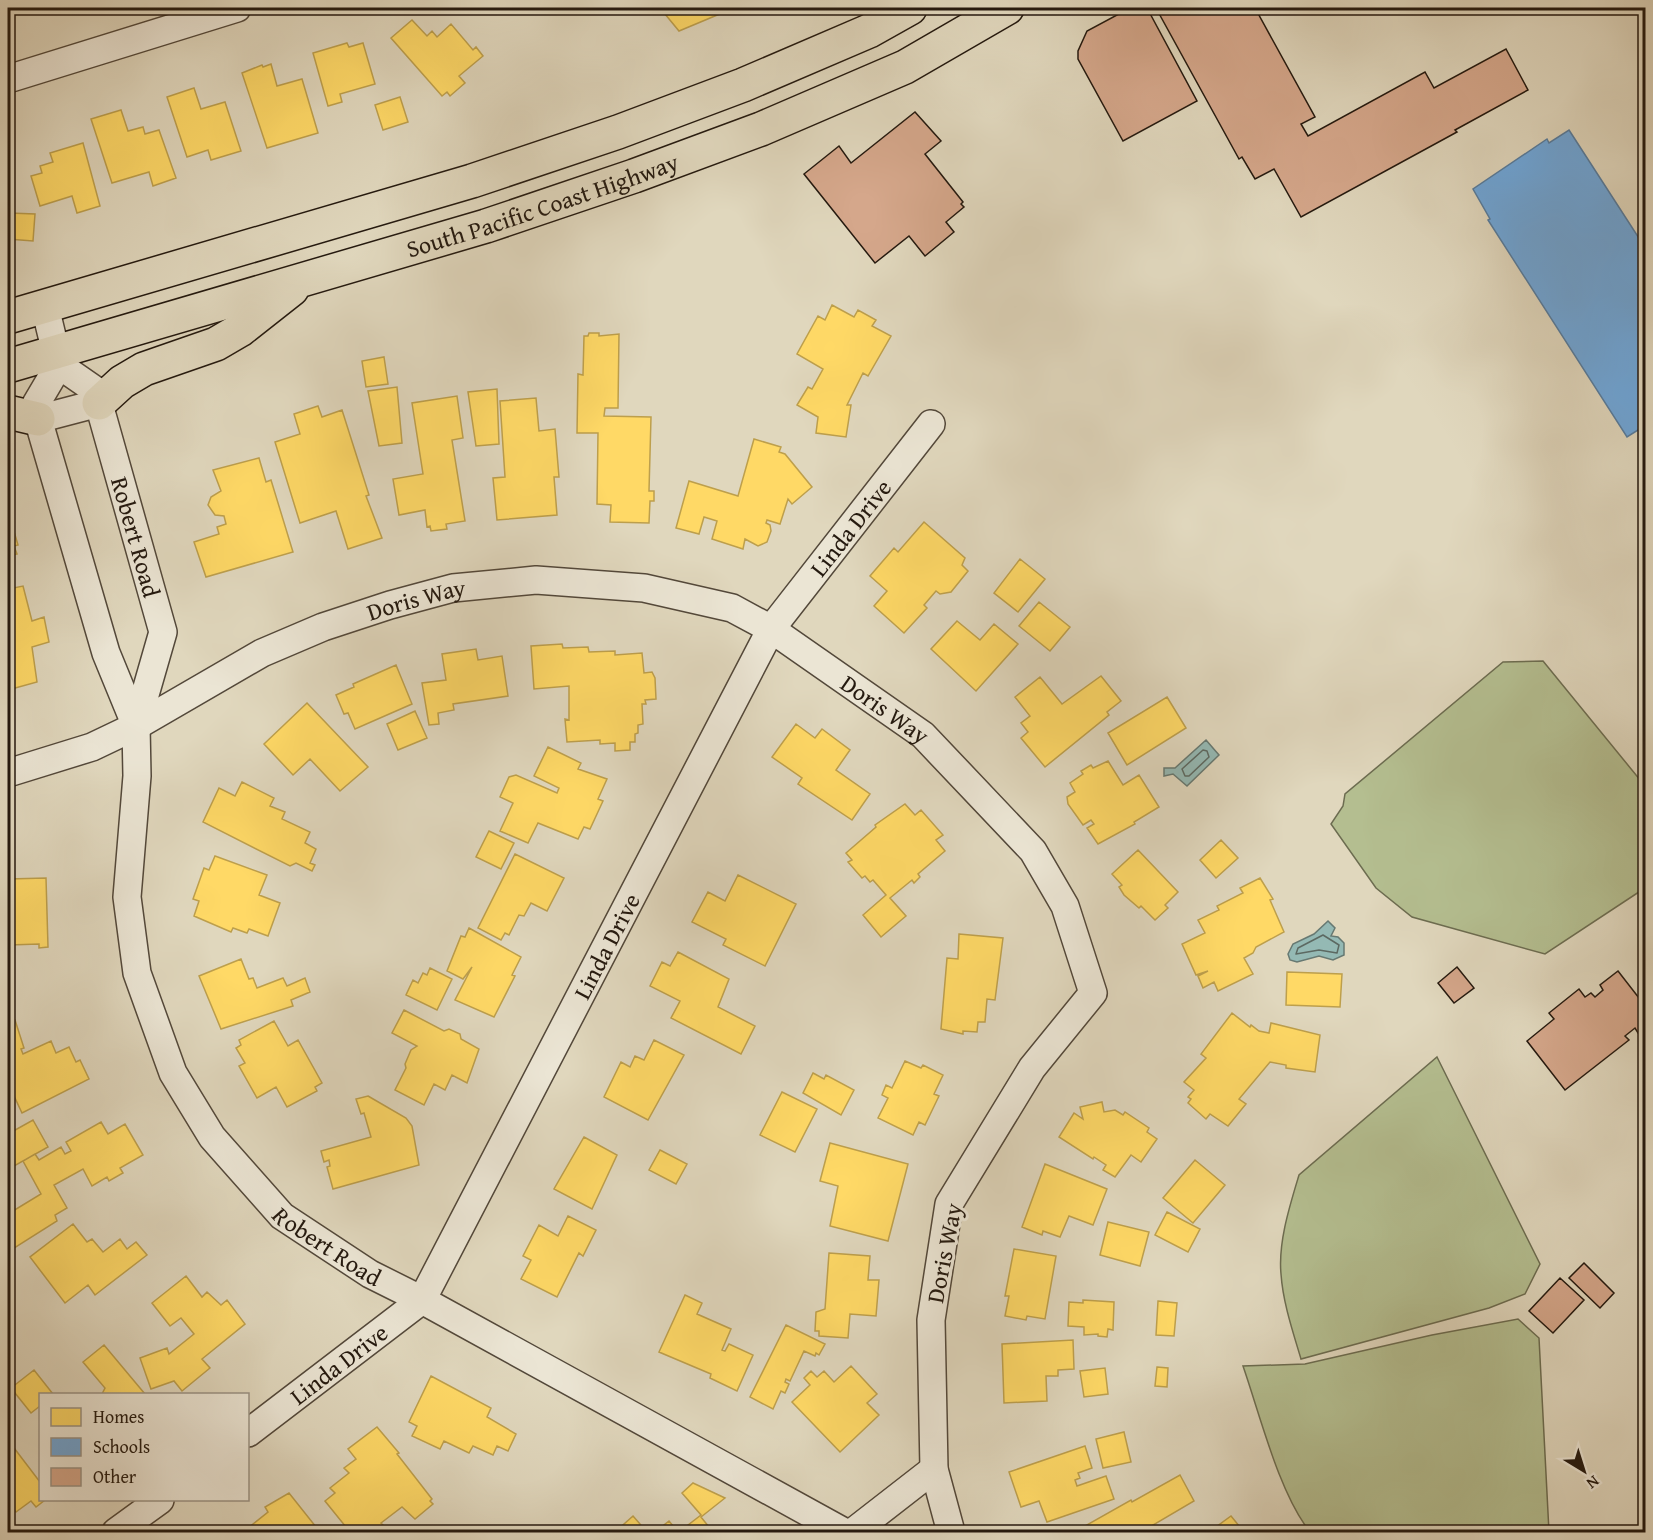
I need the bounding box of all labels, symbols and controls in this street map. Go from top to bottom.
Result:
street label: South Pacific Coast Highway [402,144,683,266]
street label: Linda Drive [801,471,899,584]
street label: Robert Road [103,473,170,601]
street label: Doris Way [362,569,467,629]
street label: Doris Way [834,665,937,752]
street label: Linda Drive [564,887,648,1005]
street label: Robert Road [264,1199,388,1295]
street label: Doris Way [917,1200,971,1306]
street label: Linda Drive [282,1315,395,1413]
legend [39,1393,249,1501]
text: Homes [93,1403,144,1430]
text: Schools [93,1433,150,1460]
north arrow [1554,1441,1614,1501]
text: Other [93,1463,137,1490]
text: N [1581,1470,1605,1496]

